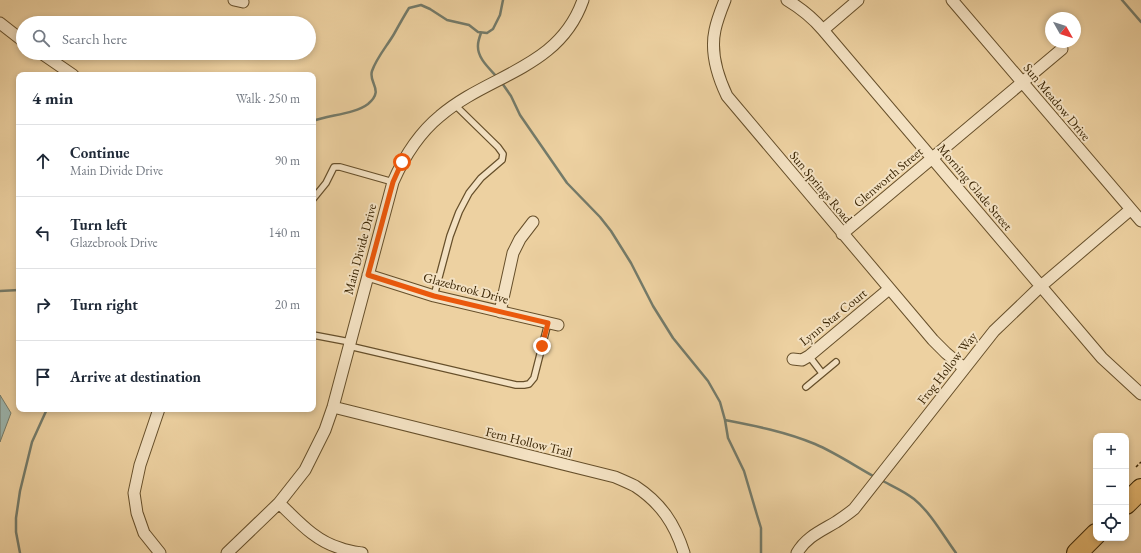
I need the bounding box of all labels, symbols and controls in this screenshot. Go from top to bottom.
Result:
north arrow [1045,12,1081,48]
search box [16,16,316,60]
icon: search [30,27,52,49]
text: Search here [62,29,127,48]
street label: Sun Meadow Drive [1020,60,1094,144]
text: 4 min [32,87,73,109]
text: Walk · 250 m [236,90,300,107]
street label: Morning Glade Street [934,140,1016,234]
text: Continue [70,143,130,162]
street label: Glenworth Street [850,143,926,211]
street label: Sun Springs Road [786,147,856,227]
icon: ahead [32,150,54,172]
text: 90 m [275,152,300,169]
route start [393,153,411,171]
text: Main Divide Drive [70,162,163,179]
street label: Main Divide Drive [340,202,380,296]
text: Turn left [70,215,127,234]
icon: left [32,222,54,244]
text: 140 m [269,224,300,241]
text: Glazebrook Drive [70,234,158,251]
street label: Glazebrook Drive [421,268,511,308]
street label: Lynn Star Court [796,285,870,349]
icon: right [32,294,54,316]
text: Turn right [70,295,138,314]
text: 20 m [275,296,300,313]
street label: Frog Hollow Way [913,328,981,408]
route end [533,337,551,355]
icon: arrive [32,366,54,388]
text: Arrive at destination [70,367,201,386]
street label: Fern Hollow Trail [484,423,574,461]
map controls [1093,433,1129,541]
button: + [1093,433,1129,469]
button: − [1093,469,1129,505]
button: locate [1093,505,1129,541]

